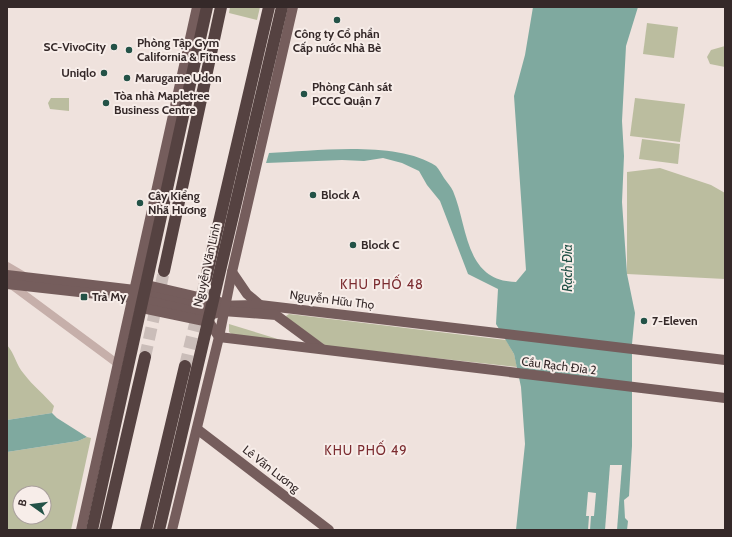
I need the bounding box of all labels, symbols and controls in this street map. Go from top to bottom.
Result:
marker: Công ty Cổ phần Cấp nước Nhà Bè [332,15,342,25]
place label: Công ty Cổ phần Cấp nước Nhà Bè [293,26,381,55]
place label: Phòng Tập Gym California & Fitness [137,35,236,64]
place label: SC-VivoCity [44,39,107,54]
marker: SC-VivoCity [109,42,119,52]
marker: Phòng Tập Gym California & Fitness [124,45,134,55]
place label: Uniqlo [61,65,96,80]
marker: Uniqlo [99,68,109,78]
place label: Marugame Udon [135,70,222,85]
marker: Marugame Udon [122,73,132,83]
place label: Phòng Cảnh sát PCCC Quận 7 [312,79,392,108]
place label: Tòa nhà Mapletree Business Centre [114,88,210,117]
marker: Phòng Cảnh sát PCCC Quận 7 [299,89,309,99]
marker: Tòa nhà Mapletree Business Centre [101,98,111,108]
place label: Block A [321,187,360,202]
place label: Cây Kiểng Nhã Hương [148,188,206,217]
marker: Block A [308,190,318,200]
marker: Cây Kiểng Nhã Hương [135,198,145,208]
street label: Nguyễn Văn Linh [190,221,223,308]
place label: Block C [361,237,400,252]
marker: Block C [348,240,358,250]
water label: Rạch Đỉa [559,244,575,292]
district label: KHU PHỐ 48 [340,274,424,292]
street label: Nguyễn Hữu Thọ [289,287,376,312]
place label: Trà My [92,289,127,304]
marker: Trà My [79,292,89,302]
place label: 7-Eleven [652,313,698,328]
marker: 7-Eleven [639,316,649,326]
street label: Cầu Rạch Đỉa 2 [521,353,598,378]
district label: KHU PHỐ 49 [324,440,408,458]
street label: Lê Văn Lương [240,442,304,496]
north arrow [12,485,52,525]
text: B [15,497,30,508]

